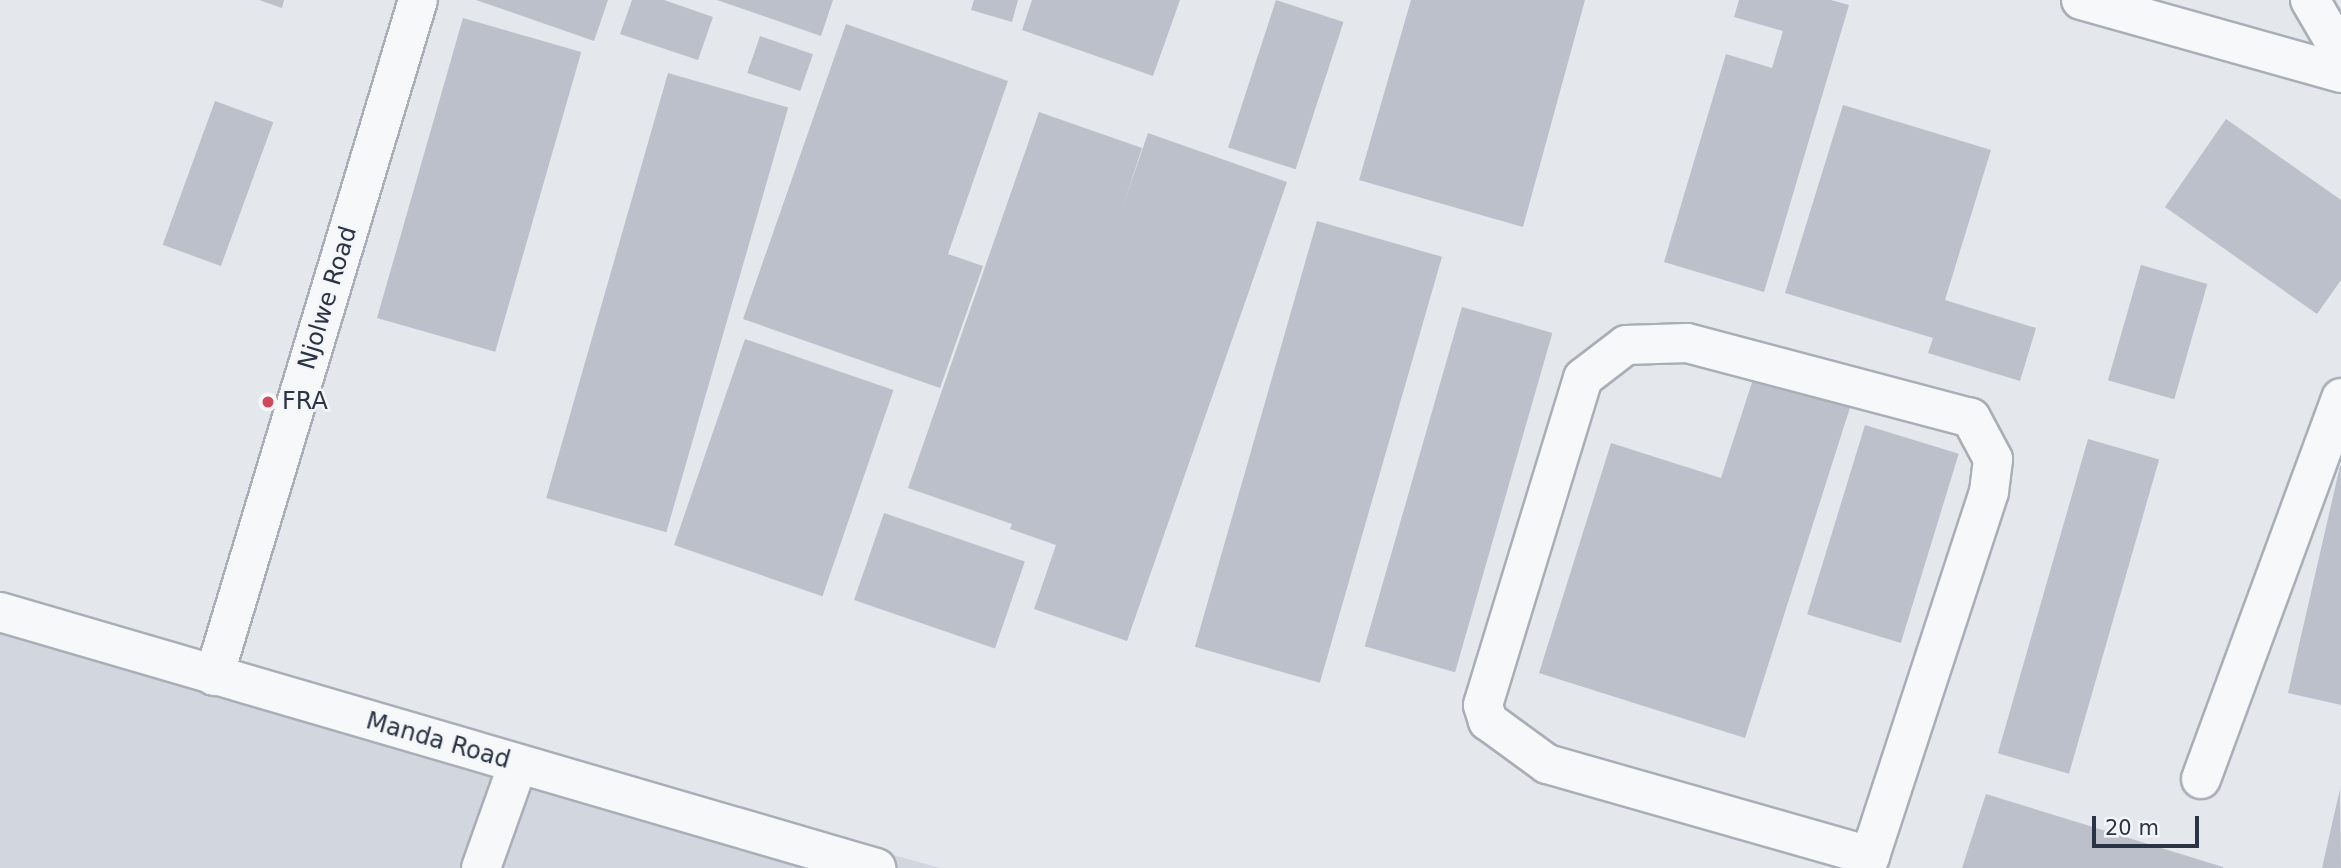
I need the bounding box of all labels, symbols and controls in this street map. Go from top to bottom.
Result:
street label: Njolwe Road [293,223,363,373]
place label: FRA [282,388,328,416]
marker: FRA [260,394,276,410]
street label: Manda Road [363,707,513,775]
scale bar [2096,802,2203,846]
text: 20 m [2105,816,2159,840]

